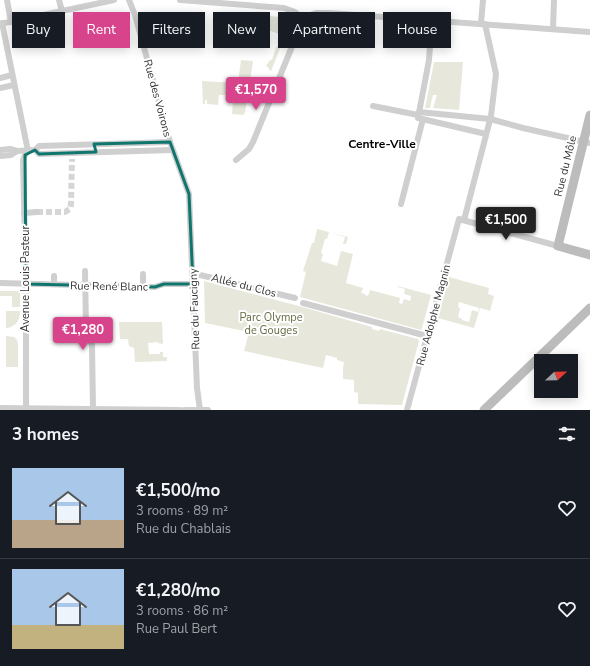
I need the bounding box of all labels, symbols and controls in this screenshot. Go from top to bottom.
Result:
chip: Buy [12,12,65,48]
chip: Rent [73,12,130,48]
chip: Filters [138,12,205,48]
chip: New [213,12,270,48]
chip: Apartment [278,12,375,48]
chip: House [383,12,451,48]
street label: Rue des Voirons [140,58,175,139]
pin: €1,570 [223,77,289,111]
text: €1,570 [235,81,277,99]
street label: Rue du Môle [551,134,580,198]
district label: Centre-Ville [348,136,416,152]
pin: €1,500 [473,207,539,241]
text: €1,500 [485,211,527,229]
street label: Avenue Louis Pasteur [18,226,33,332]
street label: Rue Adolphe Magnin [413,263,454,367]
street label: Rue du Faucigny [186,268,203,350]
street label: Allée du Clos [210,270,278,301]
street label: Rue René Blanc [70,278,148,295]
park label: Parc Olympe de Gouges [239,310,303,338]
pin: €1,280 [50,317,116,351]
text: €1,280 [62,321,104,339]
north arrow [534,354,578,398]
map controls [534,354,578,398]
text: 3 homes [12,423,79,446]
icon: filters [556,423,578,445]
text: €1,500/mo [136,479,220,502]
icon: home [44,484,92,532]
icon: heart [556,497,578,519]
text: 3 rooms · 89 m² [136,502,228,520]
text: Rue du Chablais [136,520,231,538]
text: €1,280/mo [136,579,220,602]
icon: home [44,585,92,633]
icon: heart [556,598,578,620]
text: 3 rooms · 86 m² [136,602,228,620]
text: Rue Paul Bert [136,620,217,638]

